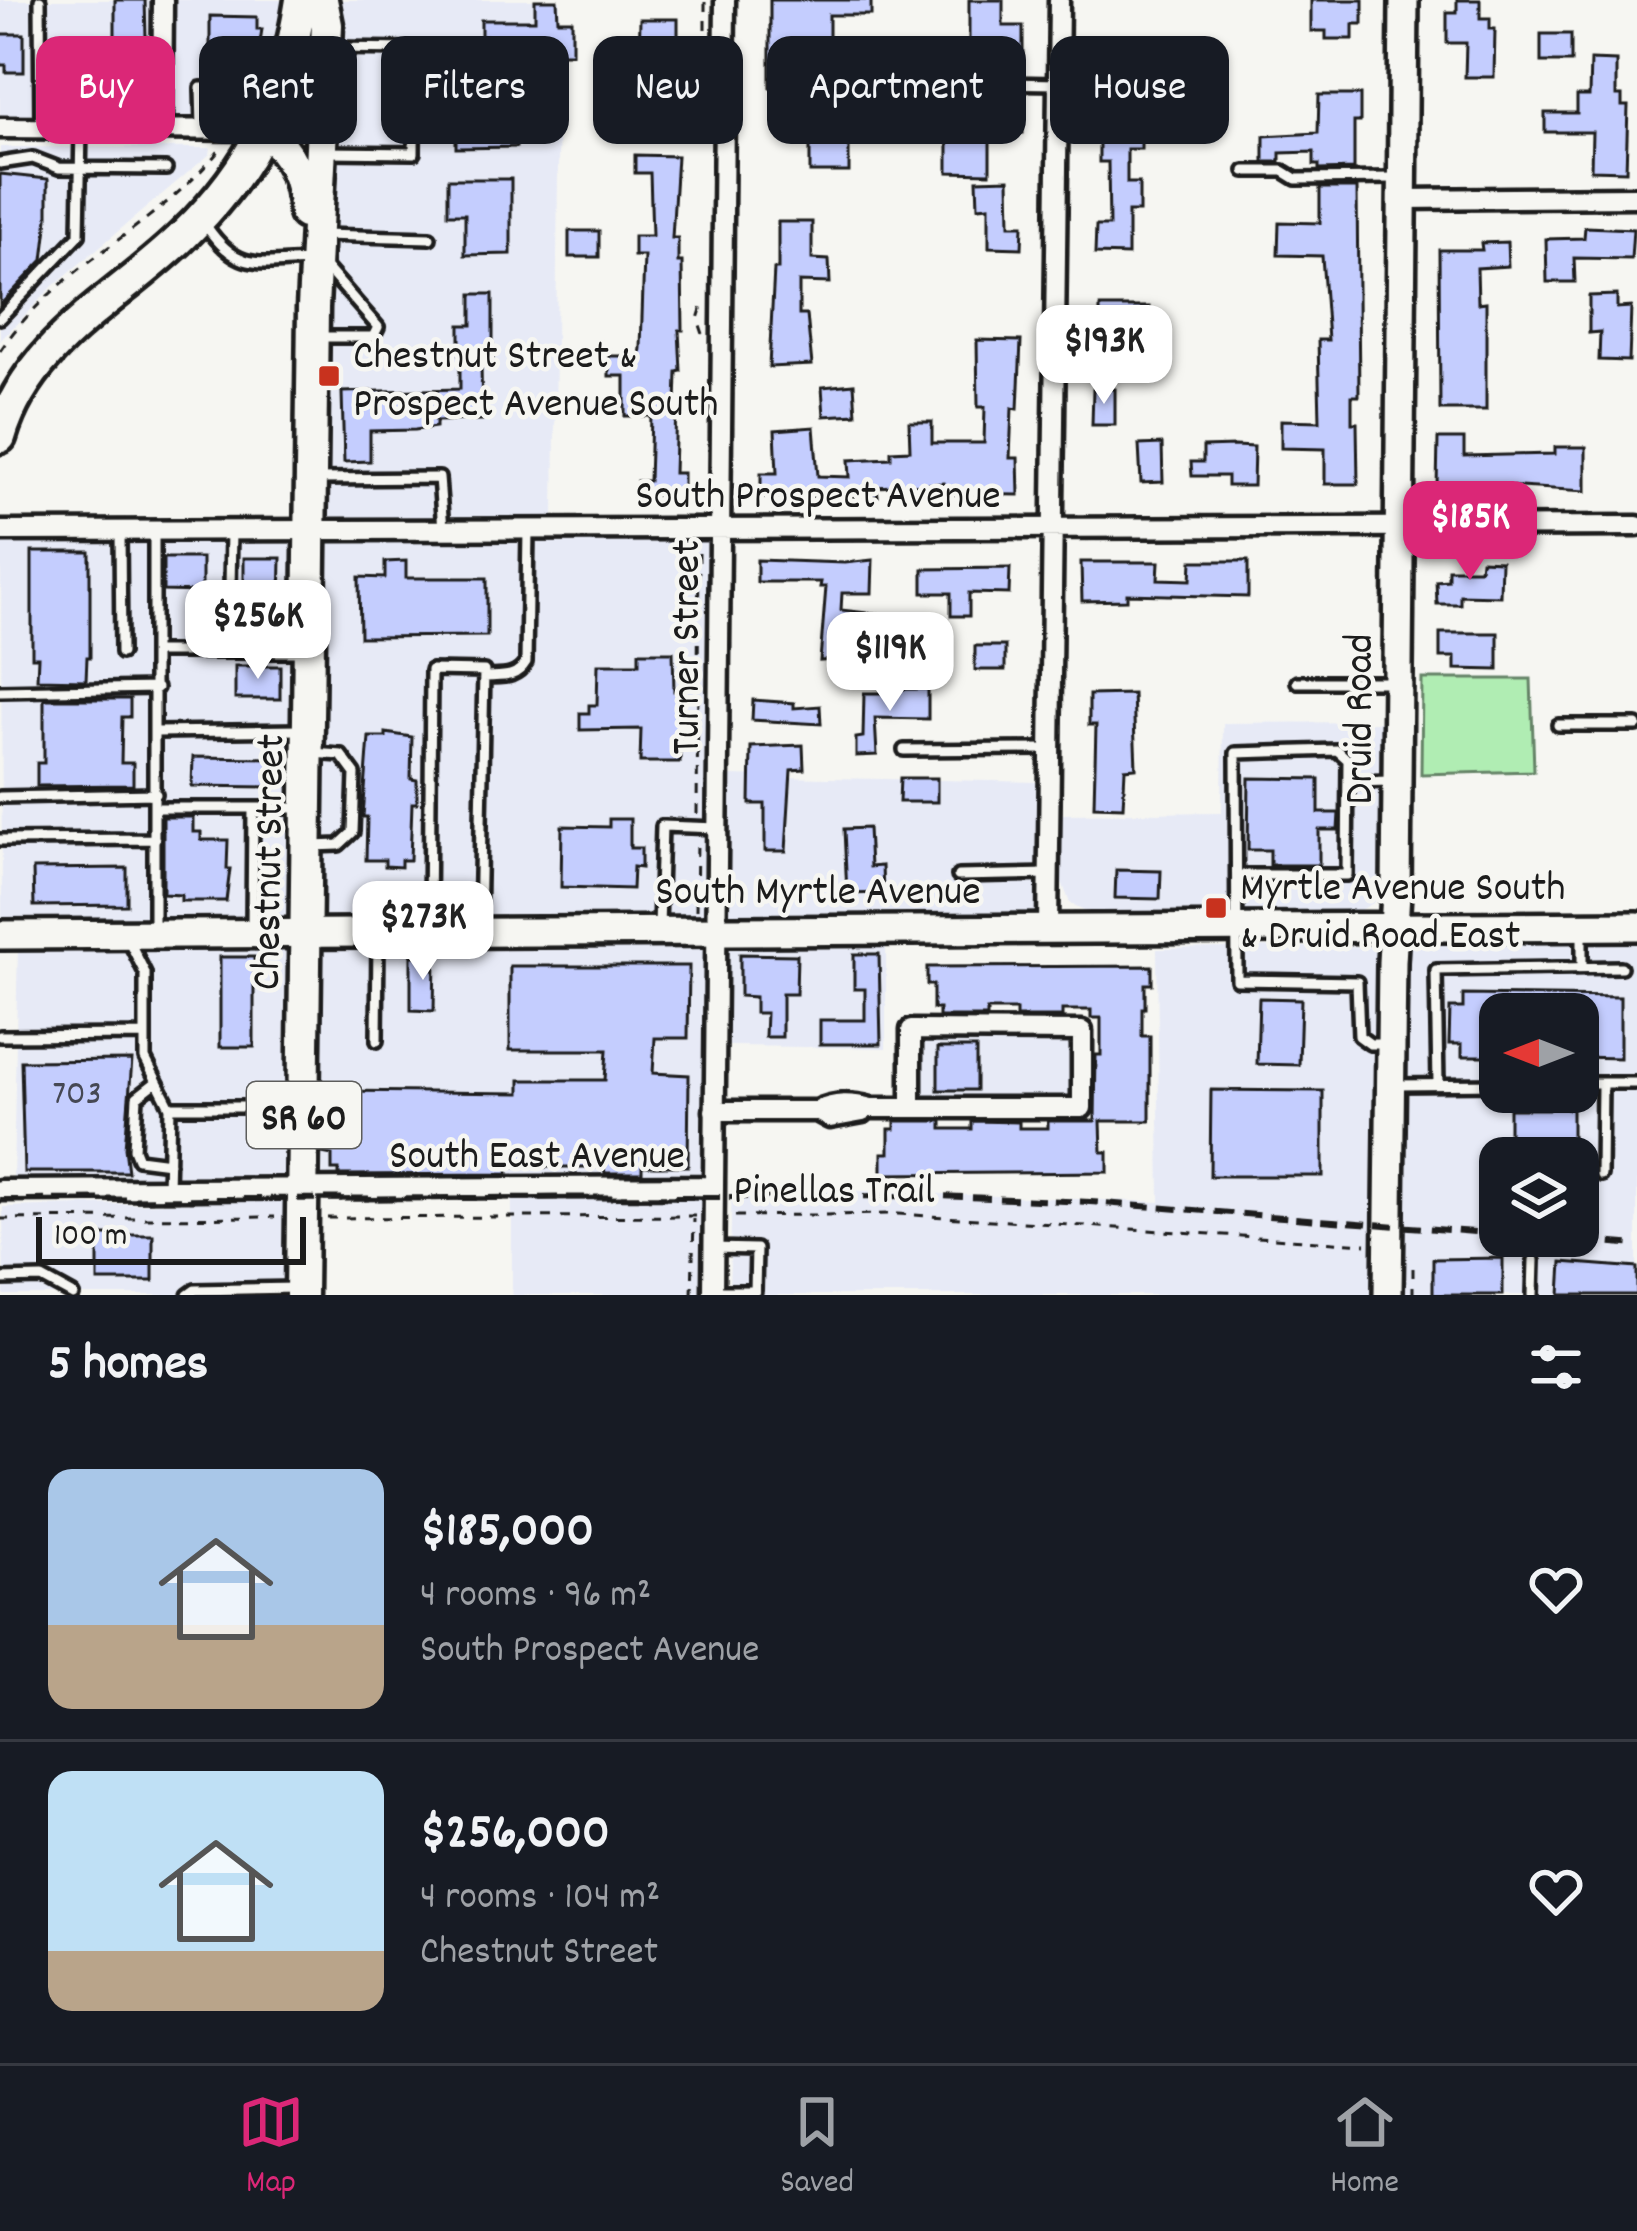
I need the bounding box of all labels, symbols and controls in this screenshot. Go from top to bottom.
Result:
chip: Buy [36,36,175,144]
chip: Rent [199,36,357,144]
chip: Filters [381,36,569,144]
chip: New [593,36,743,144]
chip: Apartment [767,36,1026,144]
chip: House [1050,36,1229,144]
pin: $193K [1020,305,1188,407]
text: $193K [1063,316,1145,371]
place label: Chestnut Street & Prospect Avenue South [353,329,718,437]
marker: Chestnut Street & Prospect Avenue South [316,363,342,389]
street label: South Prospect Avenue [635,469,1001,529]
pin: $185K [1386,481,1554,583]
text: $185K [1430,492,1510,547]
street label: Turner Street [660,539,720,755]
pin: $256K [174,580,342,682]
text: $256K [212,591,304,646]
pin: $119K [806,612,974,714]
text: $119K [854,623,926,678]
street label: Druid Road [1333,634,1393,804]
street label: Chestnut Street [240,733,304,991]
place label: Myrtle Avenue South & Druid Road East [1240,861,1565,969]
street label: South Myrtle Avenue [655,865,981,925]
pin: $273K [339,881,507,983]
text: $273K [379,892,467,947]
marker: Myrtle Avenue South & Druid Road East [1203,895,1229,921]
north arrow [1479,993,1599,1113]
map controls [1479,993,1599,1257]
house number: 703 [52,1070,102,1122]
road number: SR 60 [247,1082,361,1148]
street label: South East Avenue [389,1129,685,1189]
button: layers [1479,1137,1599,1257]
street label: Pinellas Trail [733,1164,935,1224]
scale bar [36,1211,306,1264]
text: 100 m [54,1214,127,1261]
text: 5 homes [48,1331,208,1403]
icon: filters [1523,1334,1589,1400]
text: $185,000 [420,1498,594,1570]
icon: home [144,1517,288,1661]
icon: heart [1523,1556,1589,1622]
text: 4 rooms · 96 m² [420,1570,651,1625]
text: South Prospect Avenue [420,1625,759,1680]
text: $256,000 [420,1800,610,1872]
icon: home [144,1819,288,1963]
icon: heart [1523,1858,1589,1924]
text: 4 rooms · 104 m² [420,1872,660,1927]
text: Chestnut Street [420,1927,658,1982]
tab: Map [238,2089,304,2208]
tab: Saved [780,2089,854,2208]
tab: Home [1330,2089,1399,2208]

